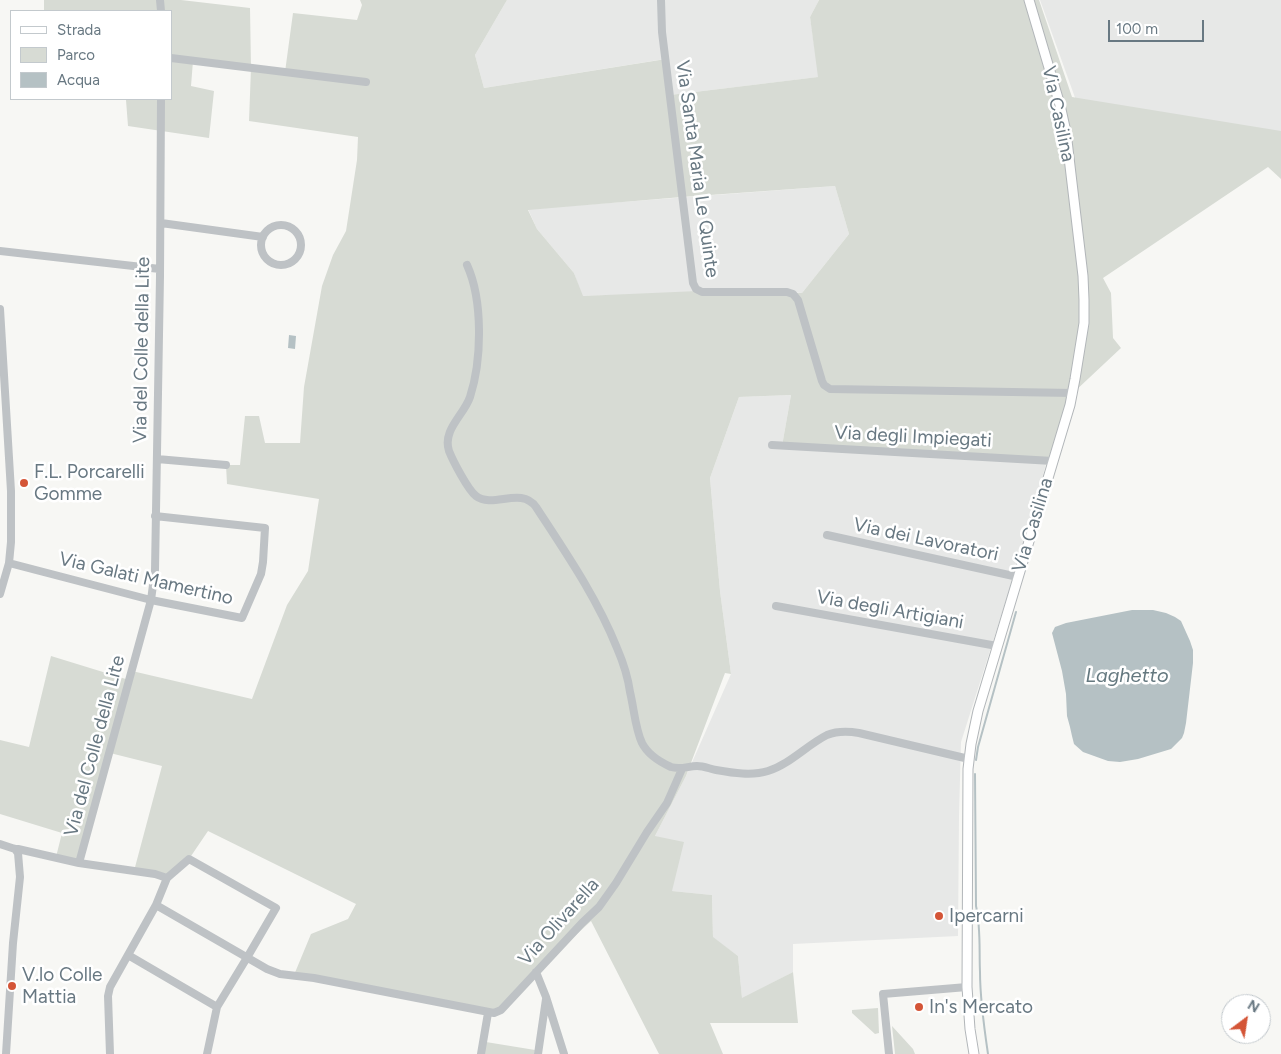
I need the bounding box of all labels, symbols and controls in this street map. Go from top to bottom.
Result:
legend [10,10,172,100]
scale bar [1111,10,1207,42]
text: 100 m [1116,20,1158,38]
text: Strada [57,21,101,39]
text: Parco [57,46,95,64]
street label: Via Santa Maria Le Quinte [670,59,724,279]
street label: Via Casilina [1037,64,1079,164]
text: Acqua [57,71,100,89]
street label: Via del Colle della Lite [129,257,155,443]
street label: Via degli Impiegati [834,421,992,453]
place label: F.L. Porcarelli Gomme [34,461,145,505]
street label: Via Casilina [1008,475,1058,575]
marker: F.L. Porcarelli Gomme [18,477,30,489]
street label: Via dei Lavoratori [851,513,1001,567]
street label: Via Galati Mamertino [57,548,235,610]
street label: Via degli Artigiani [815,586,965,634]
street label: Via del Colle della Lite [60,653,130,839]
water label: Laghetto [1085,664,1169,688]
street label: Via Olivarella [514,874,604,970]
place label: Ipercarni [949,905,1024,927]
marker: Ipercarni [933,910,945,922]
place label: V.lo Colle Mattia [22,964,102,1008]
marker: V.lo Colle Mattia [6,980,18,992]
north arrow [1221,994,1271,1044]
place label: In's Mercato [929,996,1033,1018]
text: N [1244,996,1262,1017]
marker: In's Mercato [913,1001,925,1013]

